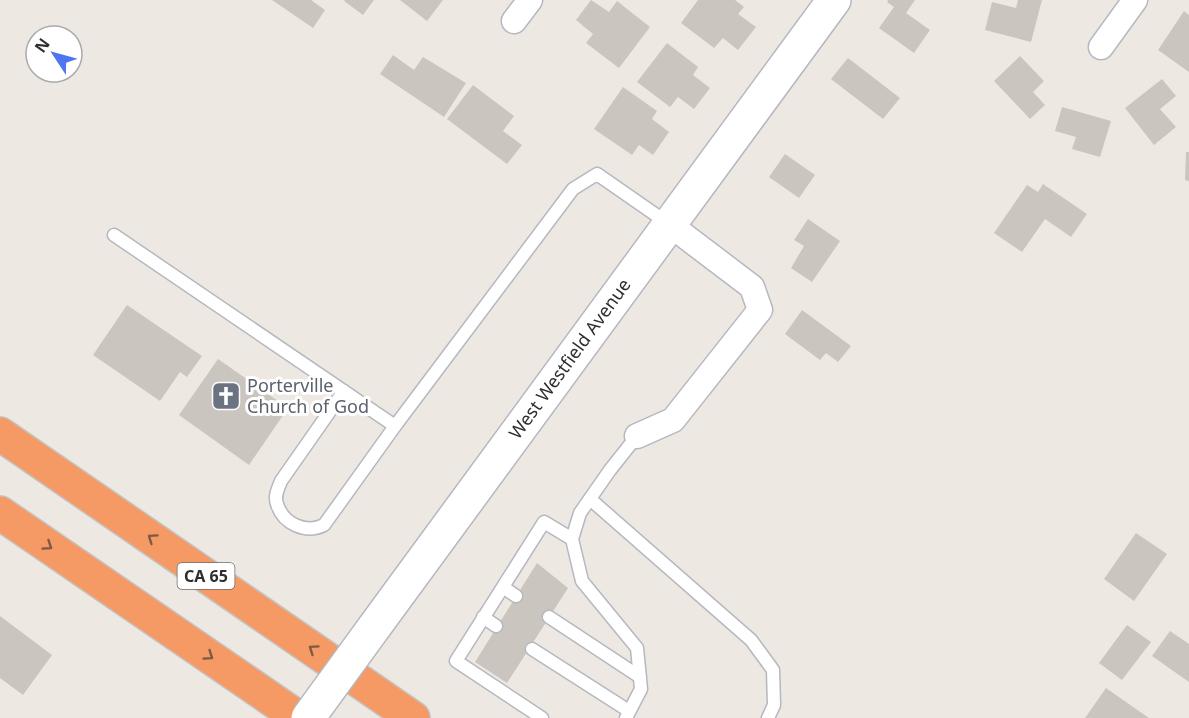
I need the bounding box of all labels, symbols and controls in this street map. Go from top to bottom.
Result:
north arrow [24,24,84,84]
text: N [29,33,55,57]
street label: West Westfield Avenue [503,273,635,443]
place label: Porterville Church of God [247,373,369,418]
church icon: Porterville Church of God [210,380,242,412]
one-way arrow [148,534,159,545]
one-way arrow [42,539,53,550]
road number: CA 65 [178,563,234,589]
one-way arrow [308,645,319,656]
one-way arrow [202,649,213,660]

